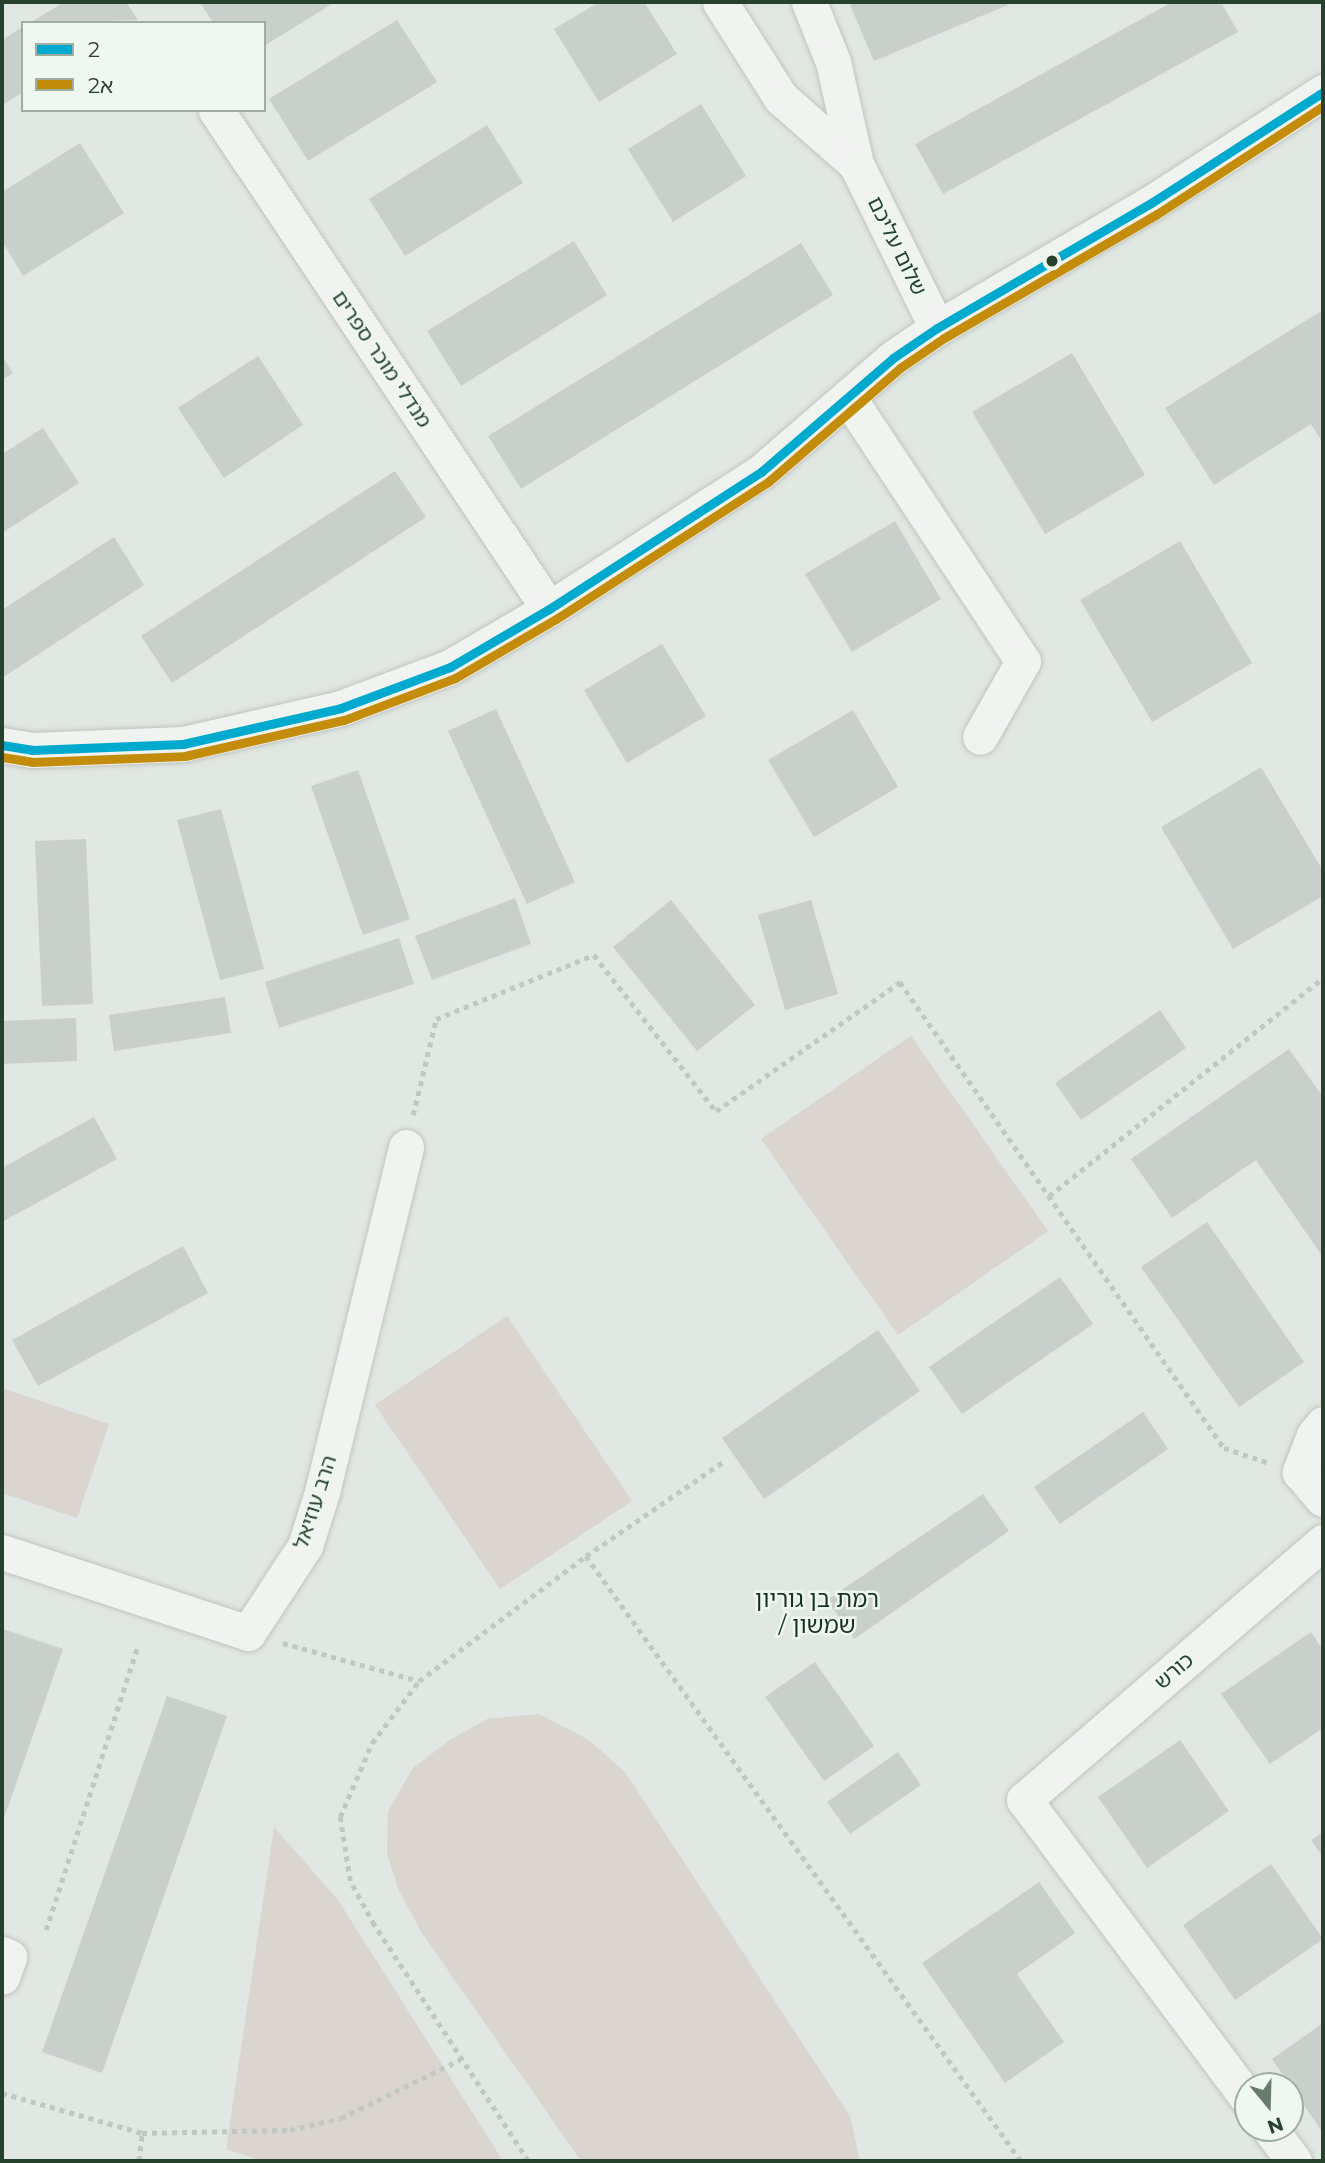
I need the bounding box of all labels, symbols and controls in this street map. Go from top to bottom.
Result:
legend [21,21,266,112]
text: 2 [88,37,100,62]
text: 2א [88,73,113,98]
street label: שלום עליכם [862,192,932,300]
unlabelled marker [1045,254,1059,268]
street label: מנדלי מוכר ספרים [327,286,437,432]
street label: הרב עוזיאל [288,1452,342,1552]
district label: רמת בן גוריון / שמשון [755,1585,879,1639]
street label: כורש [1149,1647,1199,1695]
north arrow [1234,2072,1304,2142]
text: N [1264,2112,1286,2139]

